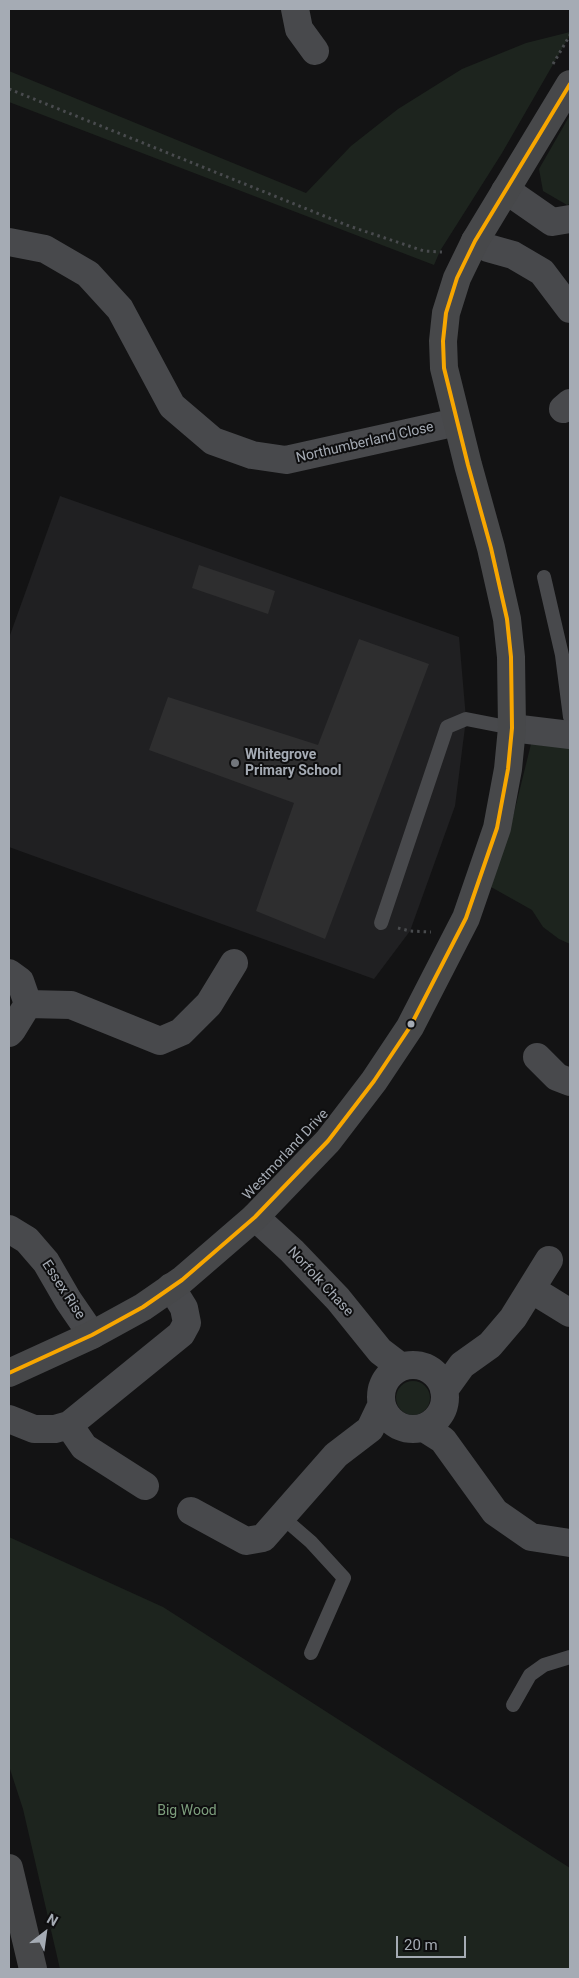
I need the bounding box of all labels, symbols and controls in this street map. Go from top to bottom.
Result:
street label: Northumberland Close [295,419,435,467]
place label: Whitegrove Primary School [245,747,342,780]
marker: Whitegrove Primary School [229,757,241,769]
unlabelled marker [406,1019,416,1029]
street label: Westmorland Drive [240,1106,332,1204]
street label: Norfolk Chase [284,1244,356,1320]
street label: Essex Rise [38,1257,88,1323]
park label: Big Wood [157,1803,217,1819]
north arrow [20,1908,70,1958]
text: N [44,1911,61,1929]
scale bar [399,1926,469,1958]
text: 20 m [404,1936,438,1954]

